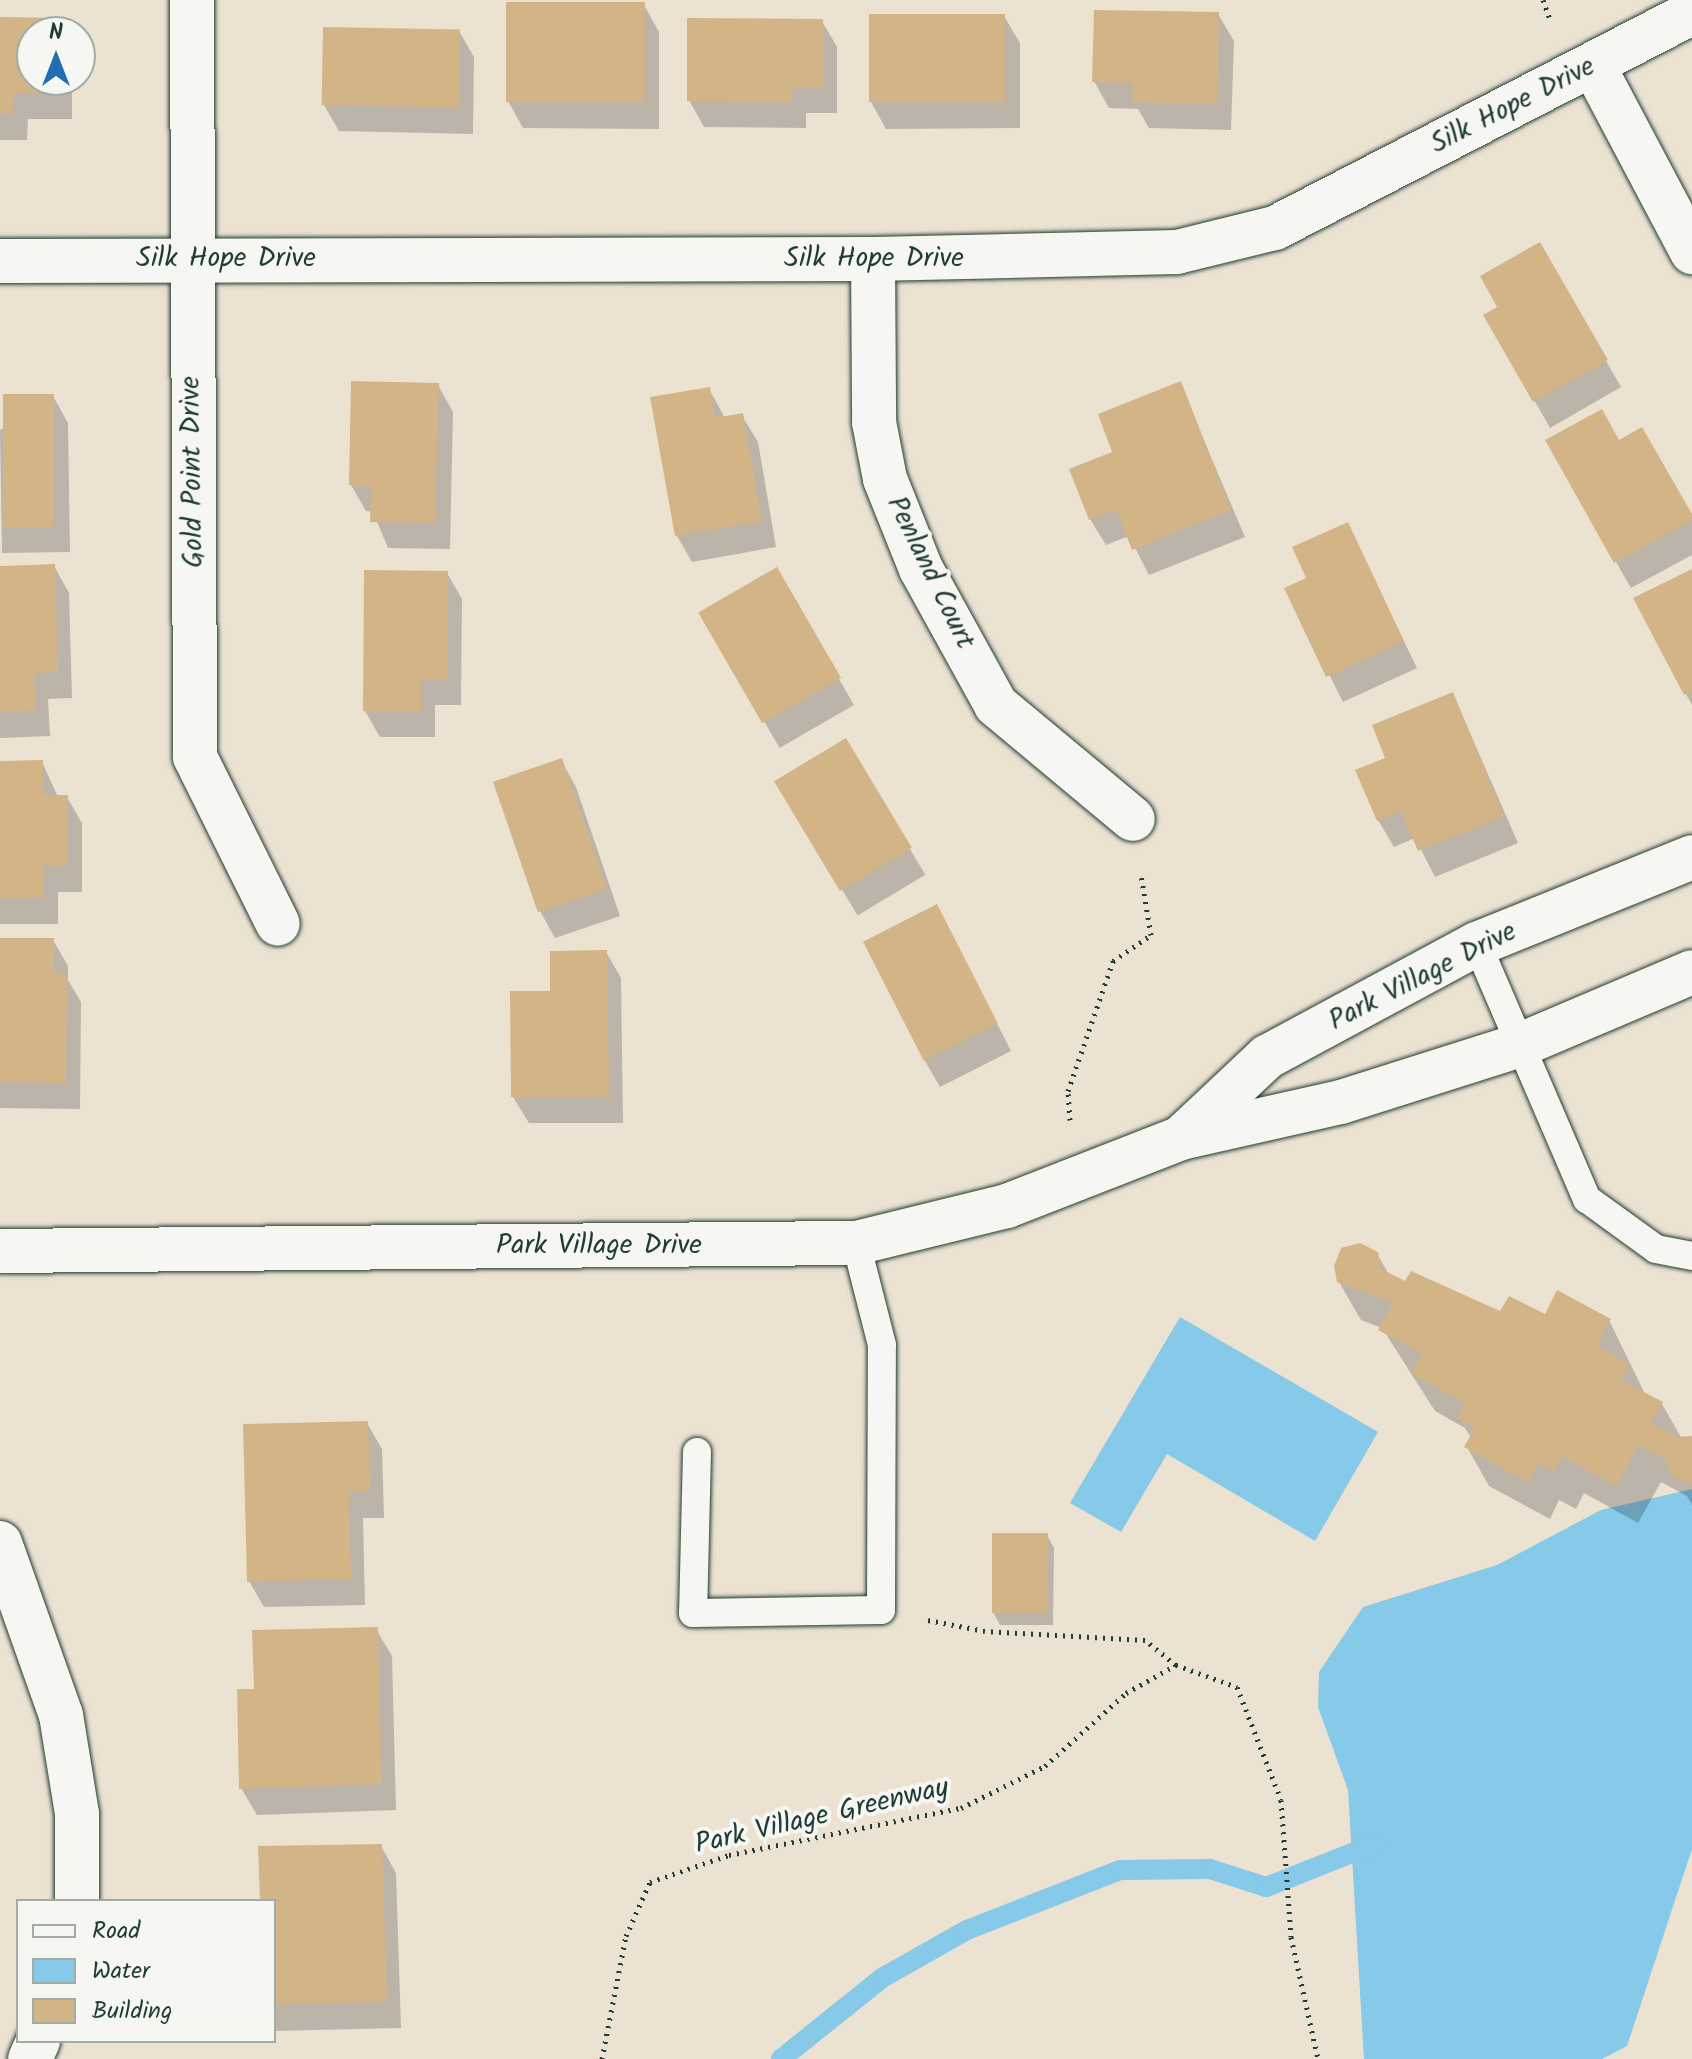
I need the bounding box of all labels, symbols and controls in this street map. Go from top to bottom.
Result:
north arrow [16,16,96,96]
text: N [49,16,63,51]
street label: Silk Hope Drive [1425,50,1601,162]
street label: Silk Hope Drive [136,242,316,276]
street label: Silk Hope Drive [784,242,964,276]
street label: Gold Point Drive [175,376,211,568]
street label: Penland Court [879,491,981,655]
street label: Park Village Drive [1324,915,1522,1039]
street label: Park Village Drive [496,1229,702,1263]
street label: Park Village Greenway [692,1771,952,1863]
legend [16,1899,276,2043]
text: Road [92,1912,140,1951]
text: Water [92,1952,150,1991]
text: Building [92,1992,172,2031]

